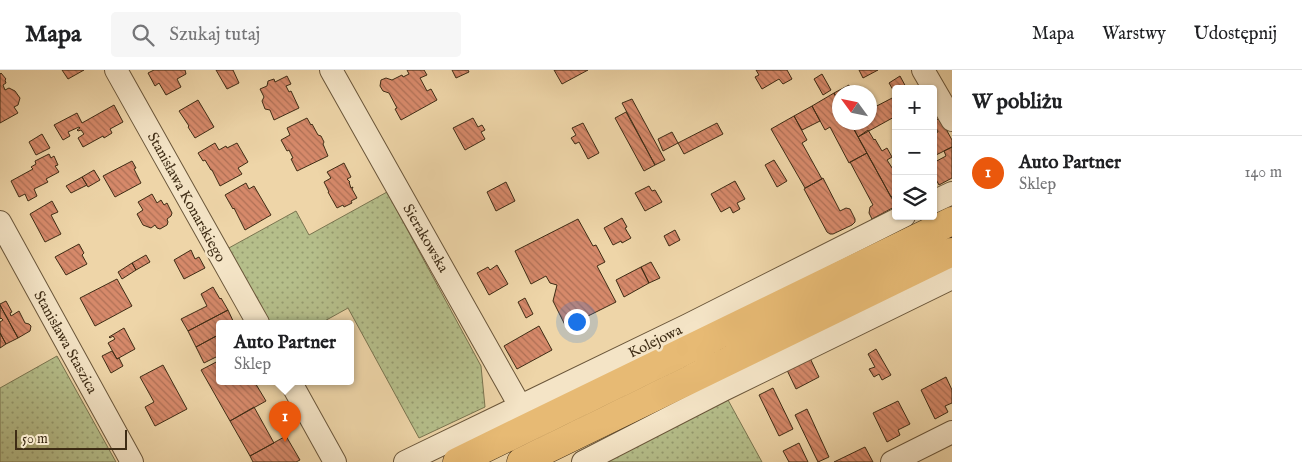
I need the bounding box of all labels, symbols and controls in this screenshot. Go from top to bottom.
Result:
search box [111,12,461,57]
text: Mapa [25,19,81,50]
icon: search [129,21,157,49]
text: Szukaj tutaj [169,23,260,47]
text: Mapa [1032,23,1074,46]
text: Warstwy [1102,23,1166,46]
text: Udostępnij [1194,23,1277,46]
north arrow [832,85,877,130]
map controls [892,85,937,220]
button: + [892,85,937,130]
text: W pobliżu [972,89,1062,116]
street label: Stanisława Konarskiego [143,129,230,266]
button: − [892,130,937,175]
text: Auto Partner [1019,151,1121,175]
text: 1 [985,163,991,183]
text: 140 m [1244,163,1282,183]
button: layers [892,175,937,220]
text: Sklep [1019,175,1056,195]
street label: Sierakowska [398,201,453,276]
street label: Stanisława Staszica [29,287,102,398]
your location [564,309,590,335]
popup [216,320,354,385]
street label: Kolejowa [625,320,686,363]
text: Auto Partner [234,331,336,355]
text: Sklep [234,355,271,375]
pin: 1 [269,401,301,442]
scale bar [15,427,128,450]
text: 50 m [22,430,48,448]

